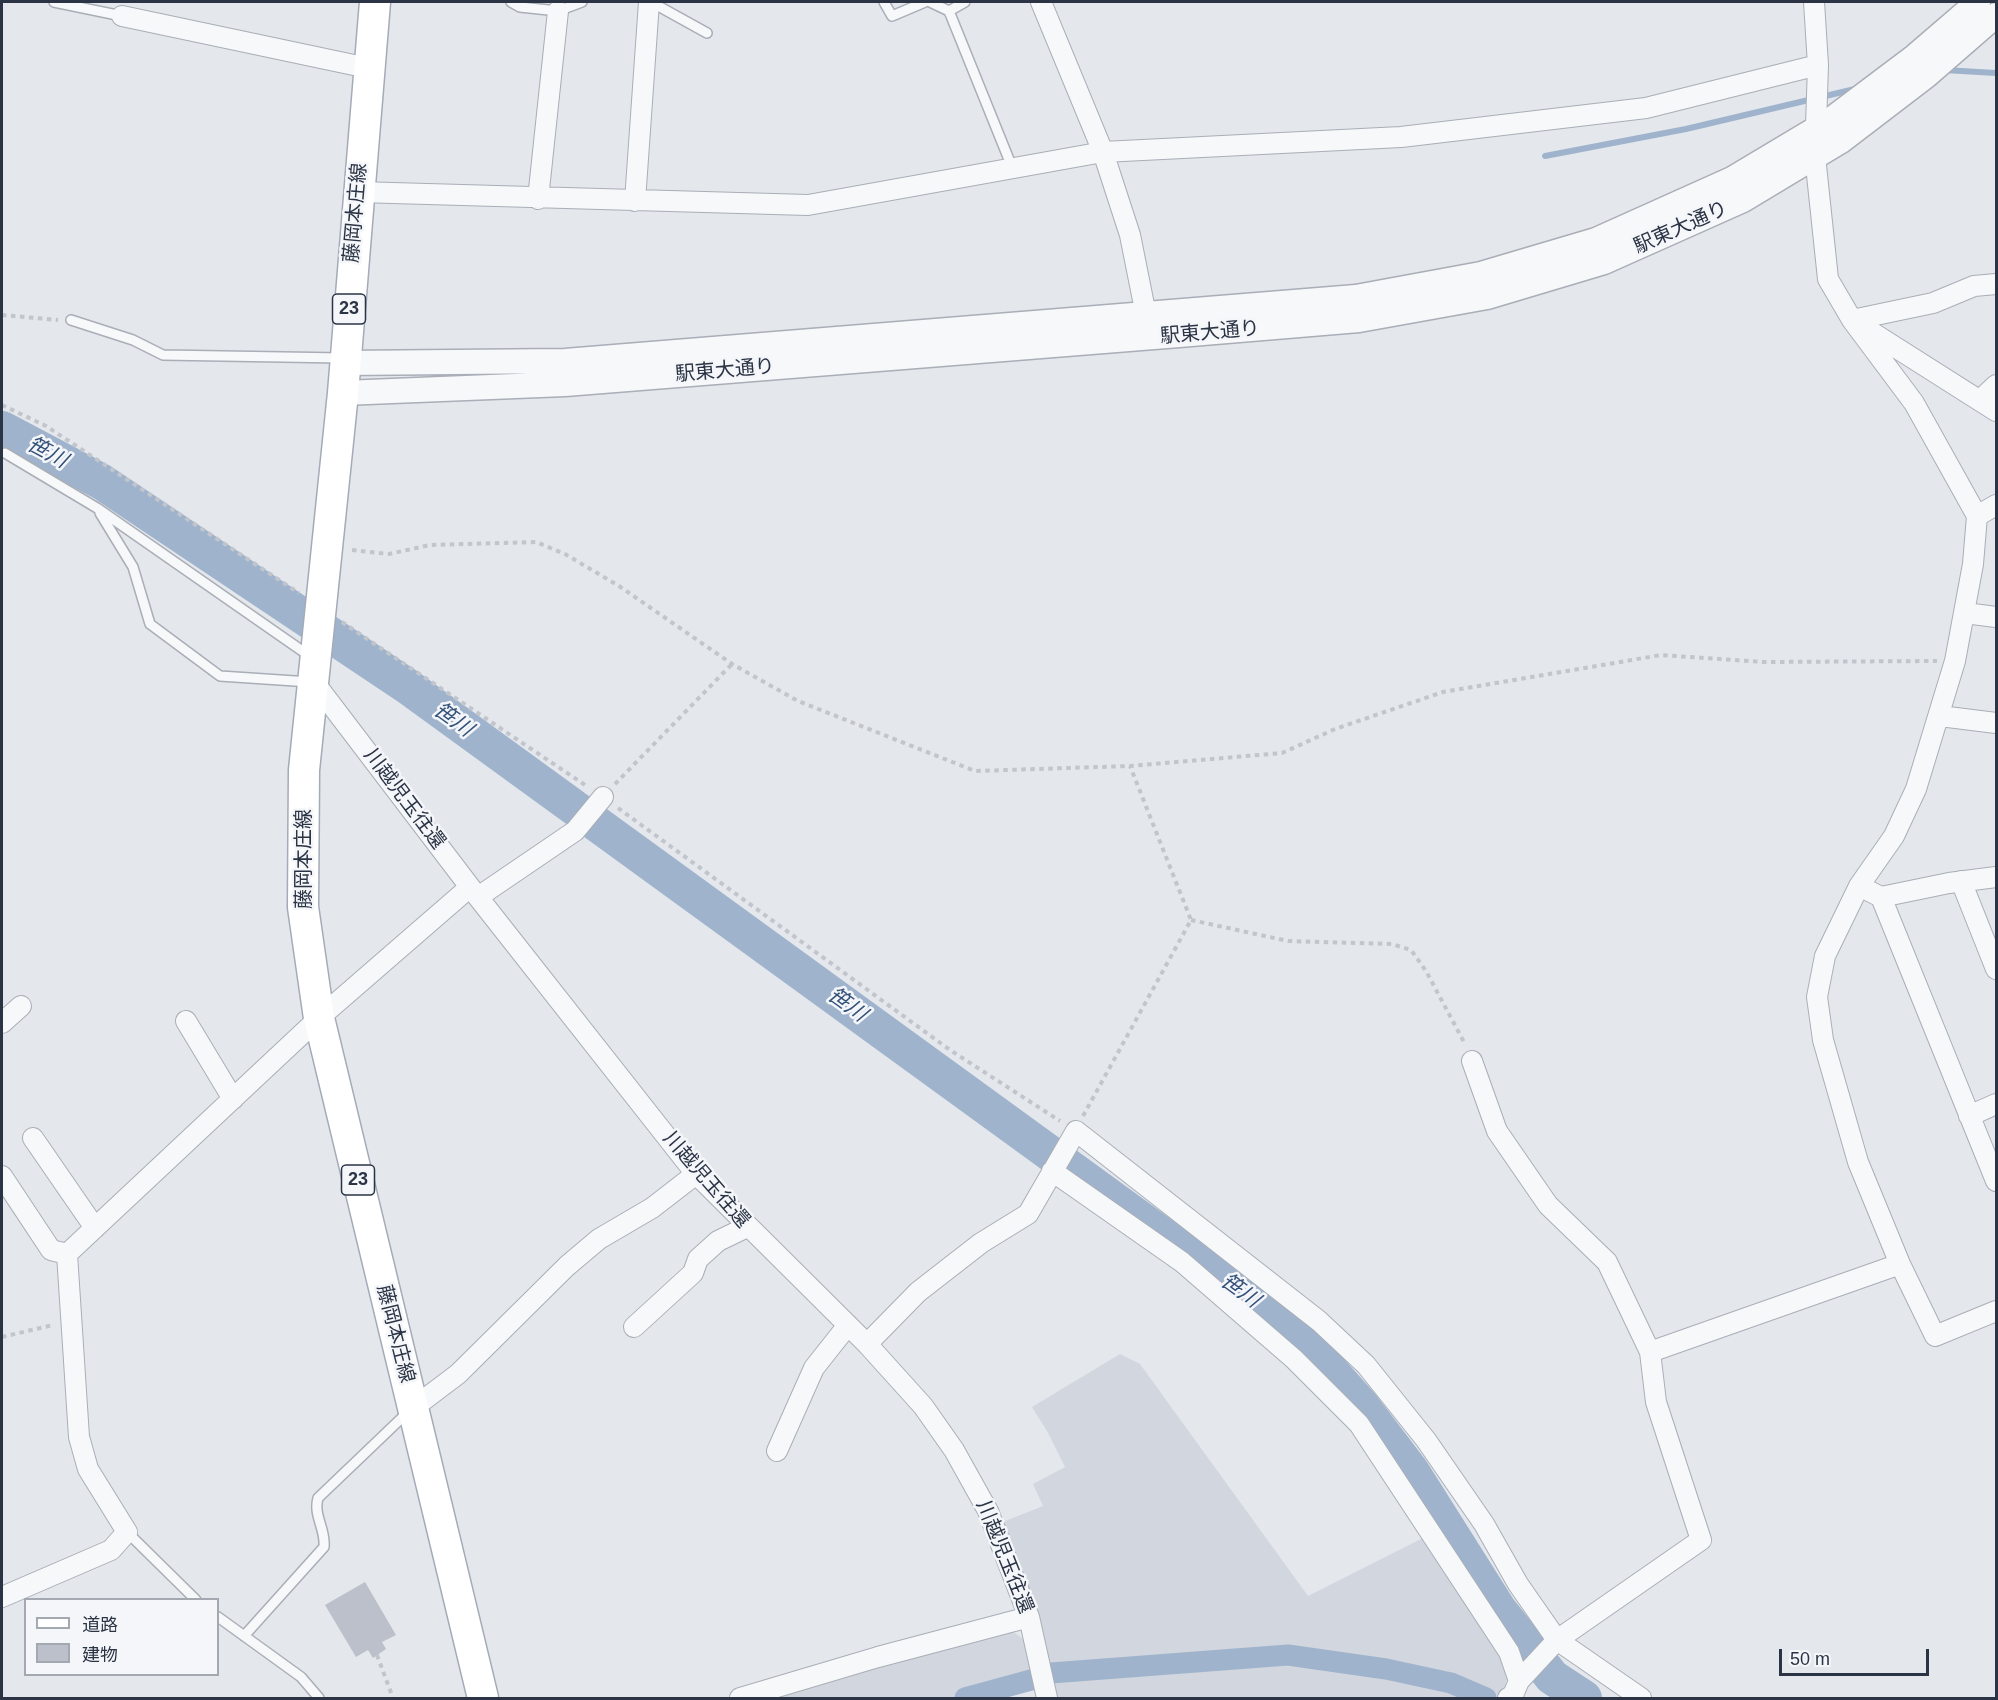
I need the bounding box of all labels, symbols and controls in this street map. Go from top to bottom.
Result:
street label: 藤岡本庄線 [340,162,372,264]
street label: 駅東大通り [1630,197,1732,259]
road number: 23 [332,294,366,324]
street label: 駅東大通り [1159,317,1261,349]
street label: 駅東大通り [674,355,776,387]
water label: 笹川 [23,432,71,474]
water label: 笹川 [429,697,477,743]
street label: 川越児玉往還 [358,744,450,854]
street label: 藤岡本庄線 [292,809,316,909]
water label: 笹川 [823,982,871,1028]
street label: 川越児玉往還 [658,1127,754,1233]
road number: 23 [342,1165,374,1195]
water label: 笹川 [1216,1268,1264,1314]
street label: 藤岡本庄線 [371,1283,419,1385]
street label: 川越児玉往還 [970,1497,1038,1617]
legend [24,1598,219,1676]
text: 道路 [82,1615,118,1635]
scale bar [1782,1637,1932,1675]
text: 建物 [82,1645,118,1665]
text: 50 m [1790,1649,1830,1669]

